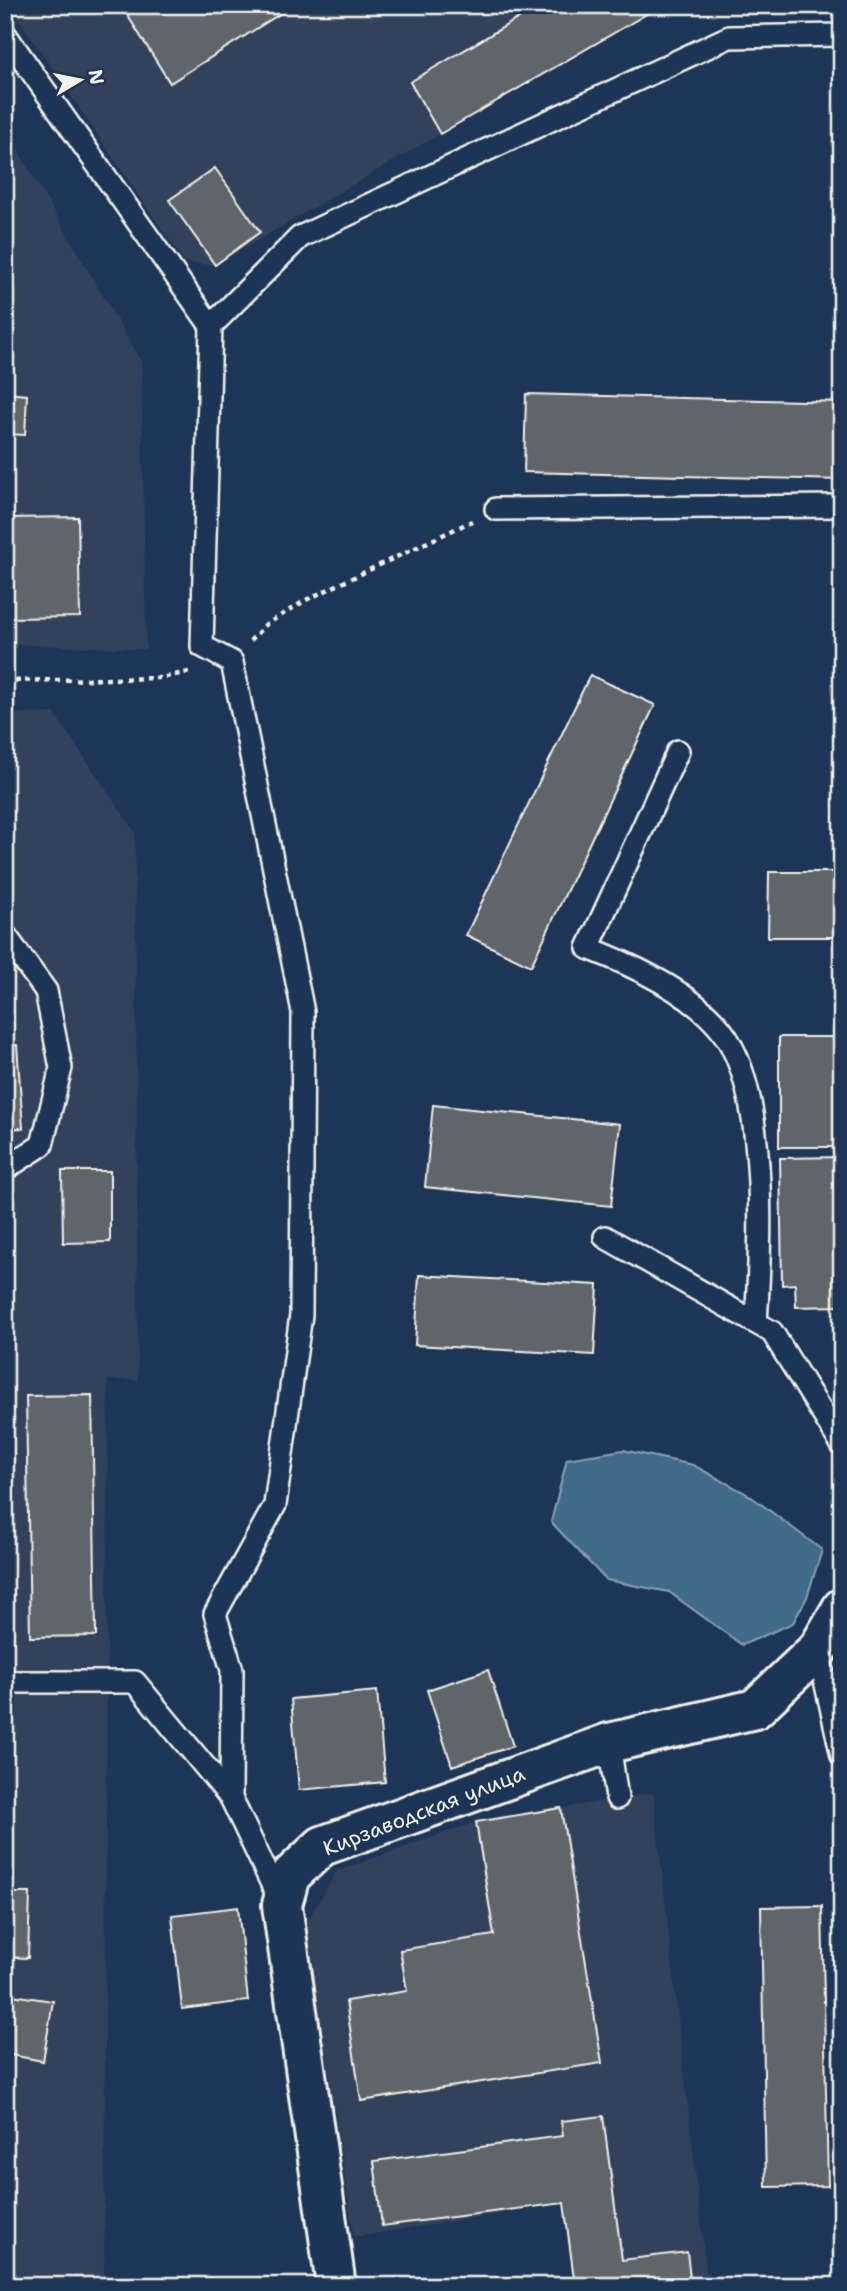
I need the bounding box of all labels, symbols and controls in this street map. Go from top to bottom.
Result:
north arrow [46,46,116,116]
text: N [83,68,110,87]
street label: Кирзаводская улица [319,1760,529,1862]

